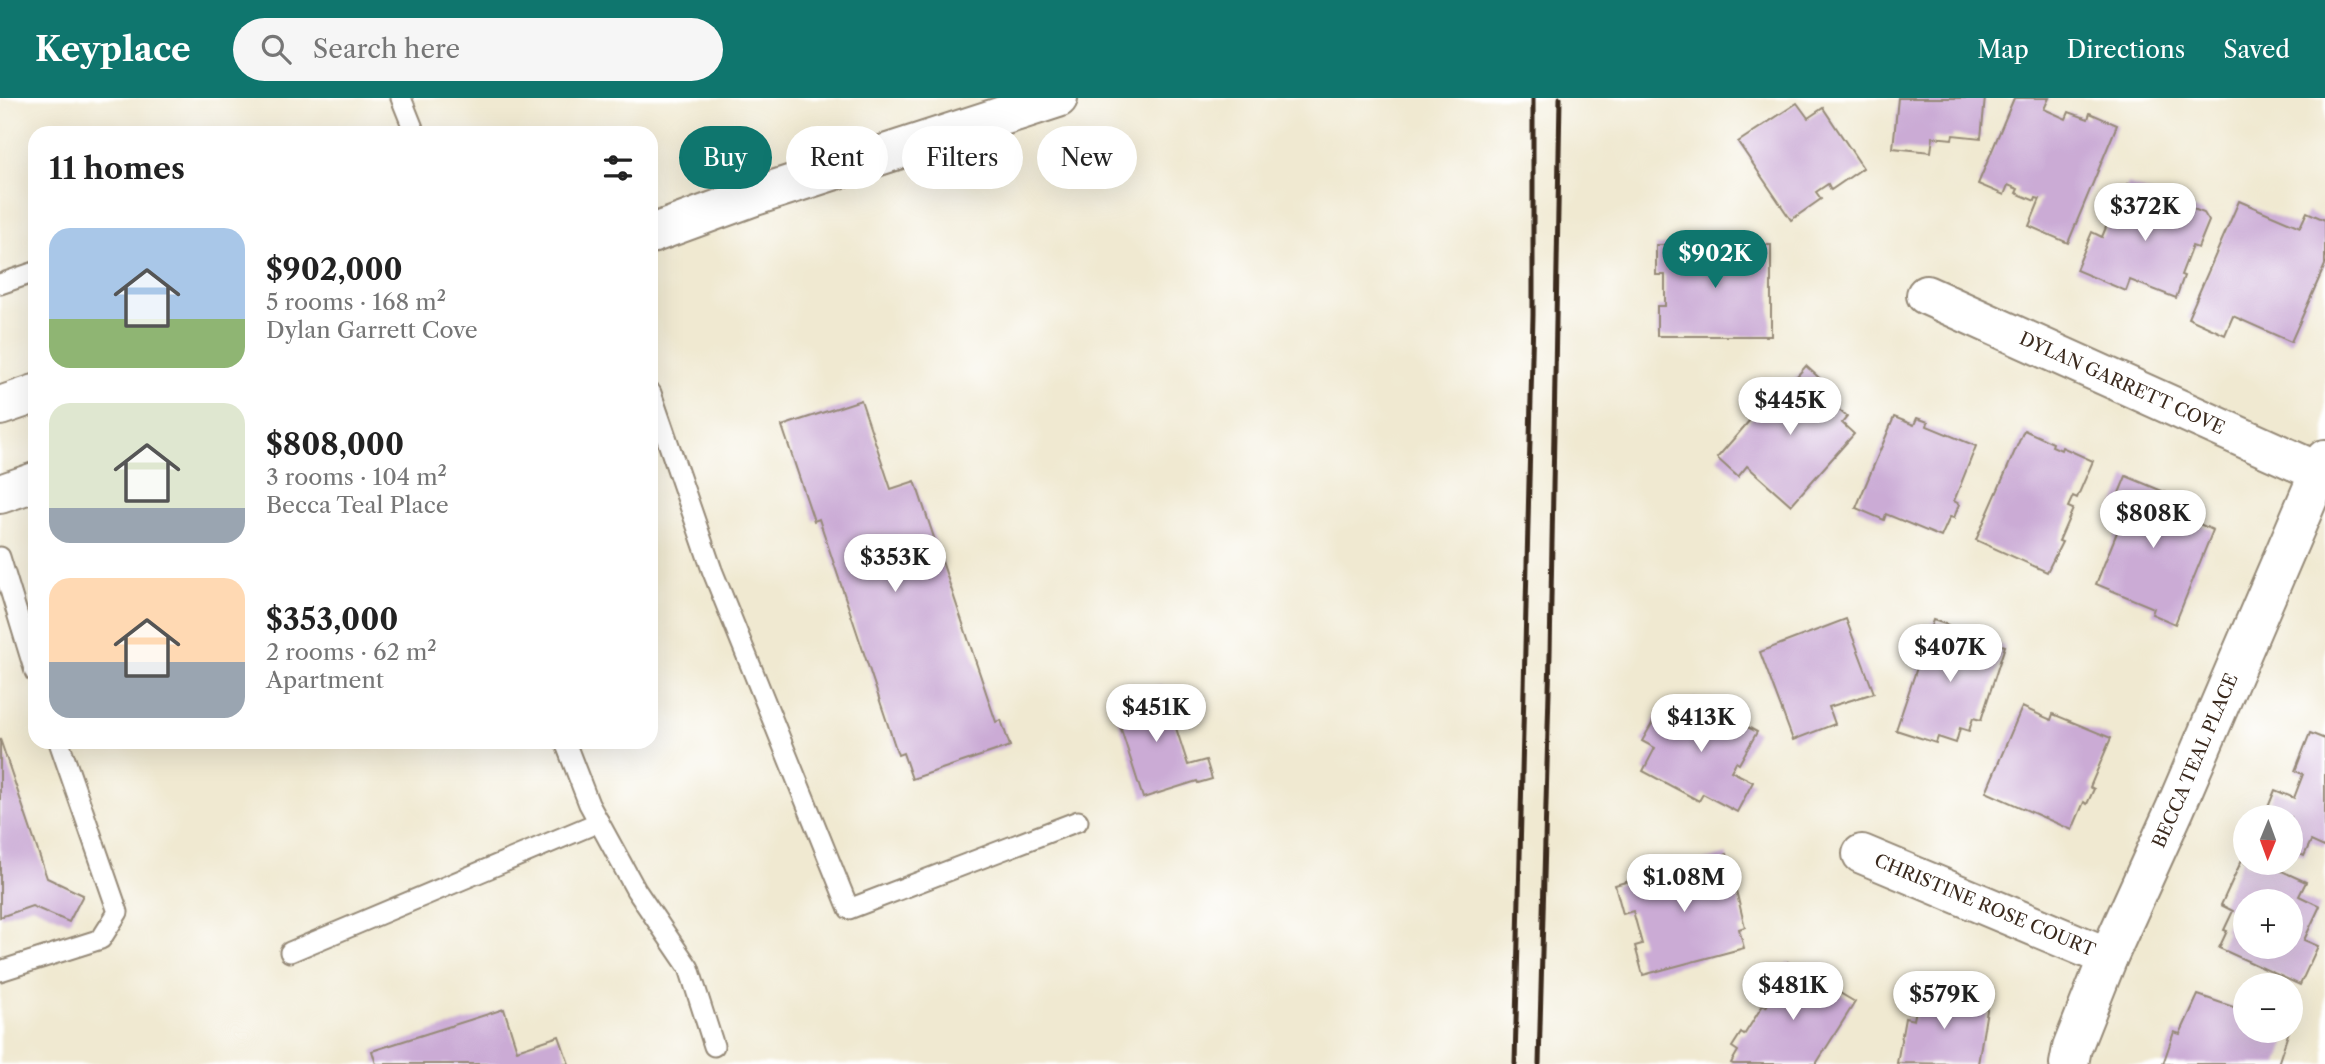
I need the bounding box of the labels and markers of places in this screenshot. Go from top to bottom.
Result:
pin: $372K [2096,184,2194,243]
pin: $902K [1666,230,1764,290]
pin: $445K [1741,378,1839,437]
pin: $808K [2104,490,2202,550]
pin: $353K [846,534,944,594]
pin: $407K [1901,624,1999,684]
pin: $451K [1107,684,1205,744]
pin: $413K [1652,694,1750,754]
pin: $1.08M [1627,854,1741,914]
pin: $481K [1744,962,1842,1022]
pin: $579K [1895,972,1993,1031]

